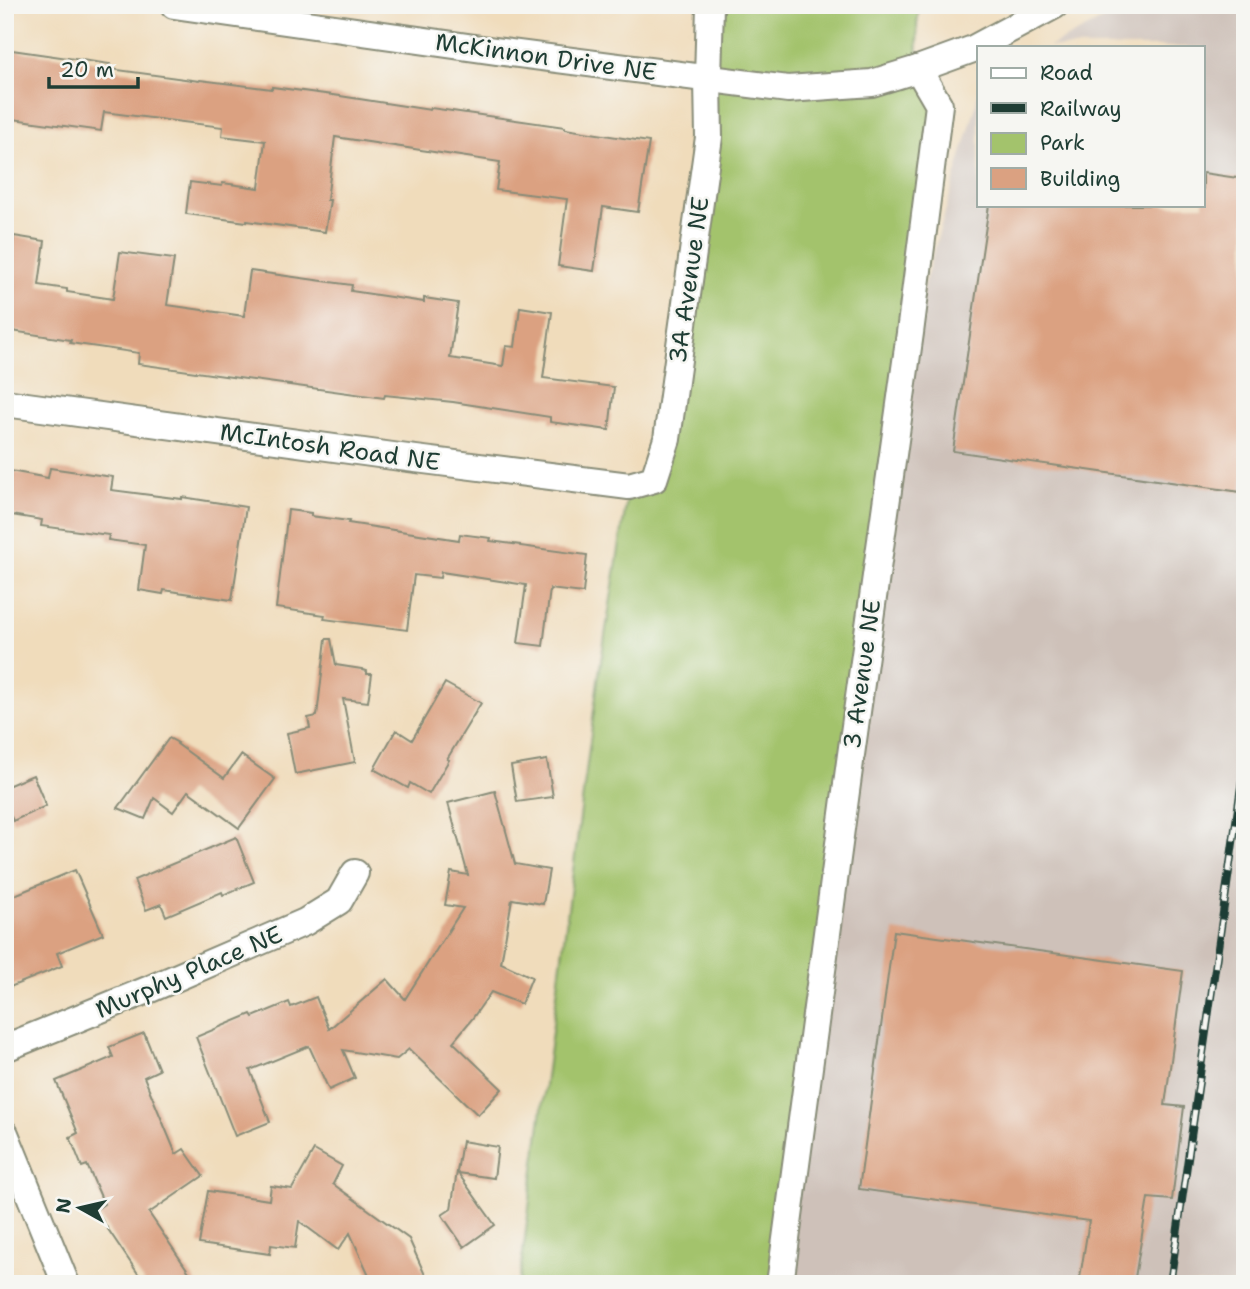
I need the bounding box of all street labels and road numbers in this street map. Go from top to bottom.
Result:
street label: McKinnon Drive NE [433,26,659,88]
street label: 3A Avenue NE [661,195,717,365]
street label: McIntosh Road NE [218,416,442,478]
street label: 3 Avenue NE [836,597,888,751]
street label: Murphy Place NE [91,918,287,1026]

